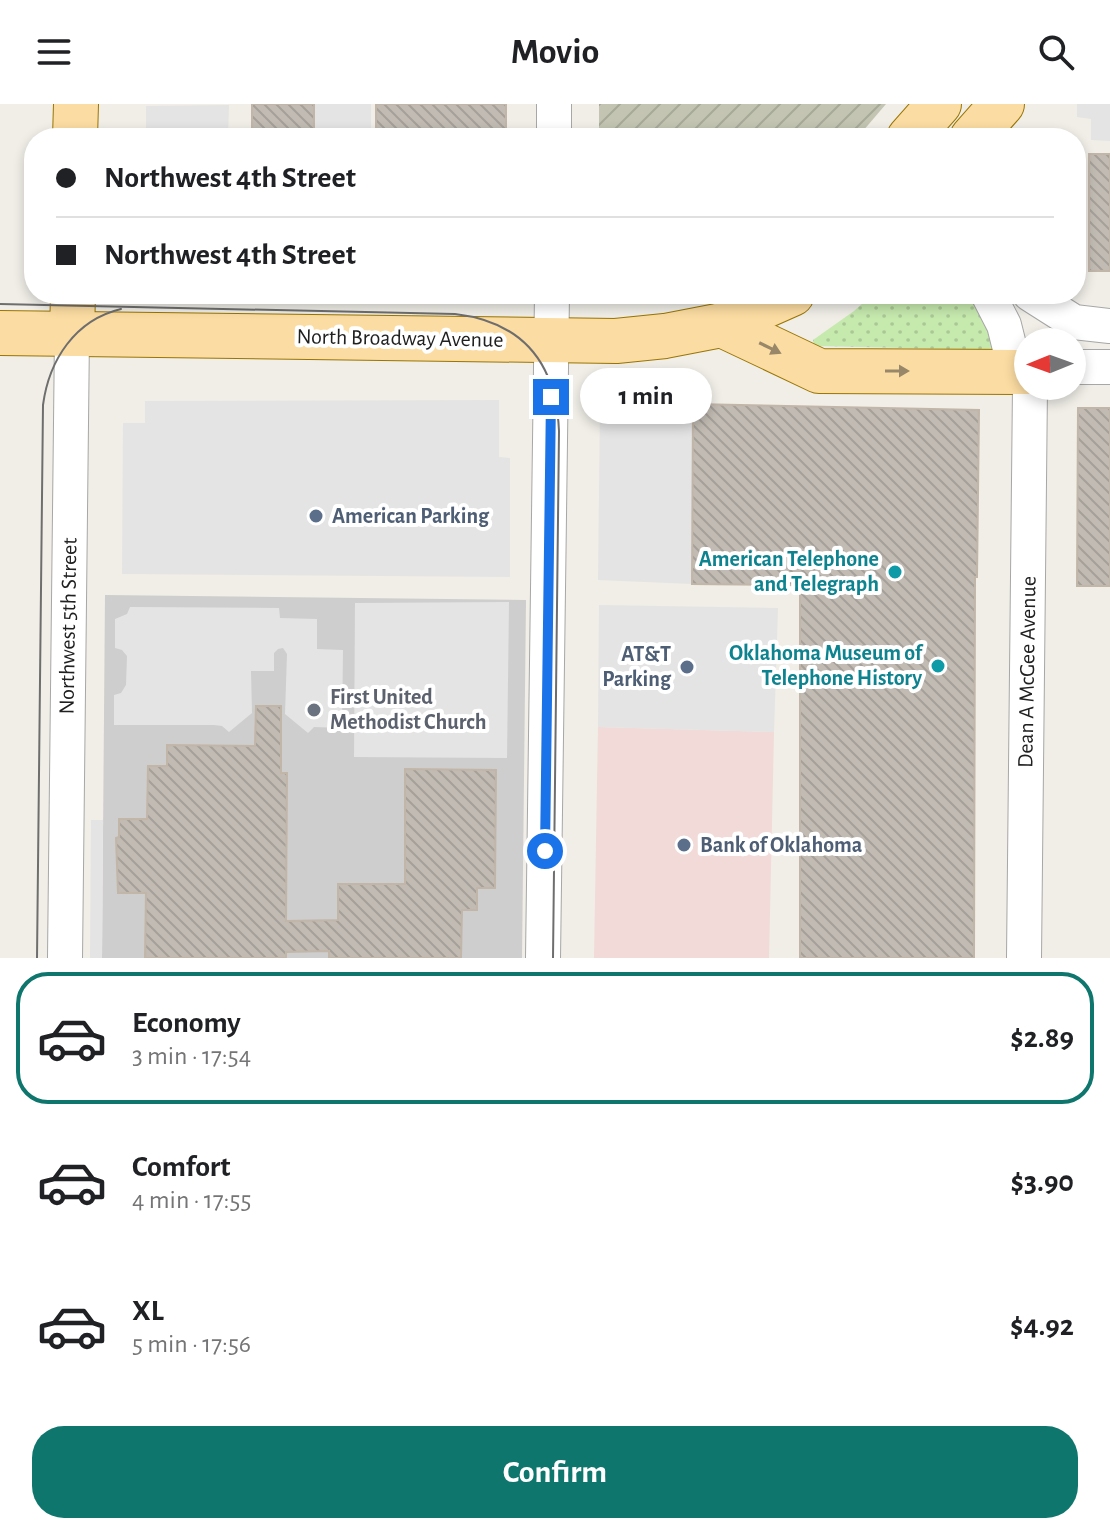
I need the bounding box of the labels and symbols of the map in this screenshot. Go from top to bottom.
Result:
street label: North Broadway Avenue [296,325,504,351]
north arrow [1014,328,1086,400]
one-way arrow [759,341,782,355]
one-way arrow [885,365,910,377]
callout: 1 min [579,369,711,425]
route end [533,379,569,415]
place label: American Parking [332,505,490,527]
marker: American Parking [307,507,325,525]
street label: Northwest 5th Street [55,537,81,715]
place label: American Telephone and Telegraph [699,548,879,595]
marker: American Telephone and Telegraph [886,563,904,581]
street label: Dean A McGee Avenue [1014,576,1040,768]
place label: Oklahoma Museum of Telephone History [729,642,924,690]
place label: AT&T Parking [602,643,672,690]
marker: Oklahoma Museum of Telephone History [929,657,947,675]
marker: AT&T Parking [678,658,696,676]
place label: First United Methodist Church [330,686,486,733]
marker: First United Methodist Church [305,701,323,719]
route start [527,833,563,869]
place label: Bank of Oklahoma [700,834,863,856]
marker: Bank of Oklahoma [675,836,693,854]

